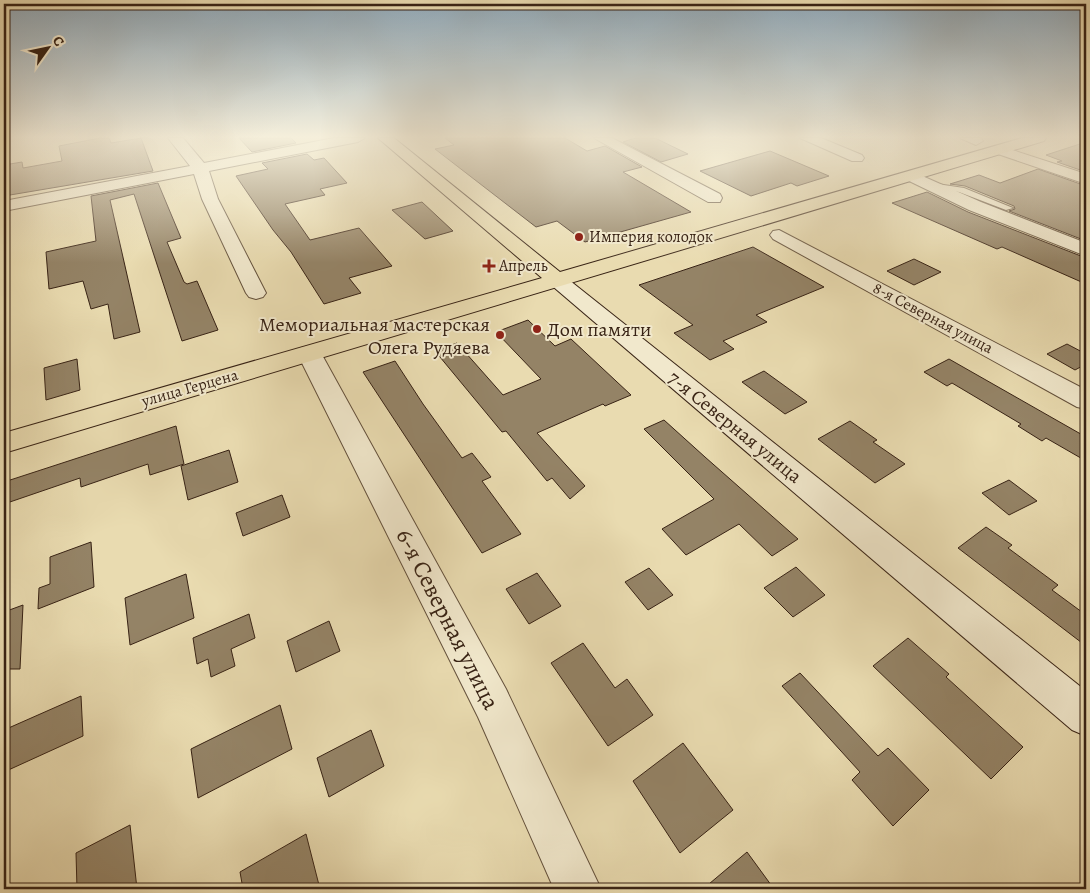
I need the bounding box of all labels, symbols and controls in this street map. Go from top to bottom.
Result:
north arrow [22,22,72,72]
text: С [48,32,69,50]
place label: Империя колодок [589,226,713,248]
marker: Империя колодок [573,231,585,243]
place label: Апрель [498,255,548,277]
marker: Апрель [483,260,495,272]
street label: 8-я Северная улица [869,277,997,359]
place label: Мемориальная мастерская Олега Рудяева [259,311,491,361]
place label: Дом памяти [547,316,652,343]
marker: Дом памяти [531,323,543,335]
marker: Мемориальная мастерская Олега Рудяева [494,329,506,341]
street label: улица Герцена [138,364,241,413]
street label: 7-я Северная улица [662,365,808,490]
street label: 6-я Северная улица [389,523,507,715]

